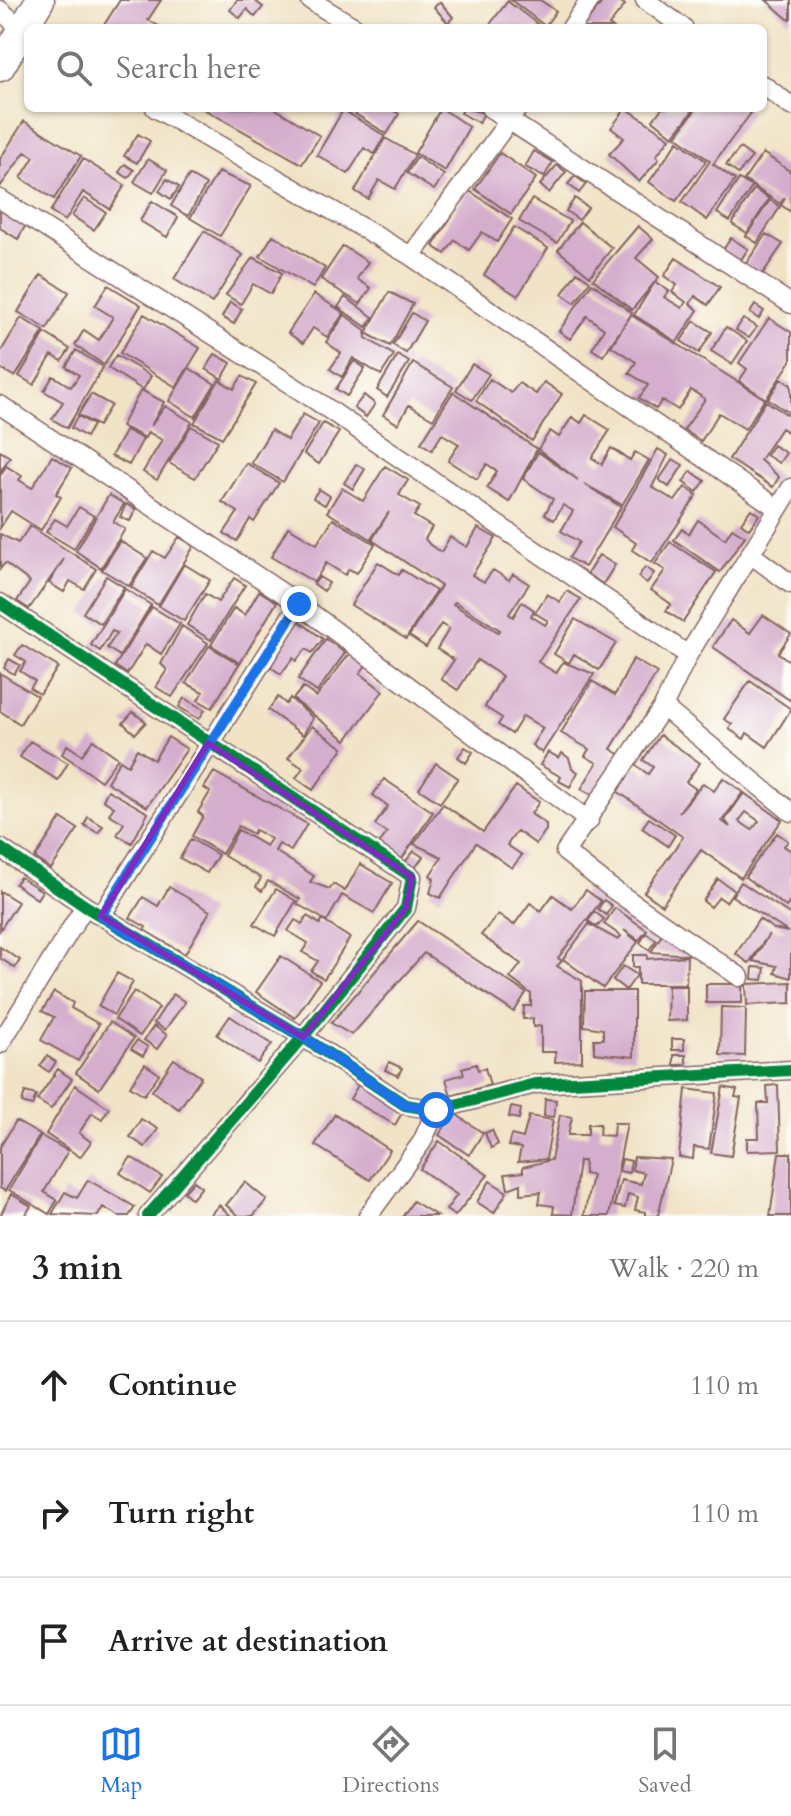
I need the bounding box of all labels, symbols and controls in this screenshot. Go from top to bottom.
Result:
search box [24,24,767,112]
icon: search [52,46,96,90]
text: Search here [116,48,261,89]
route end [281,586,317,622]
route start [418,1092,454,1128]
text: 3 min [32,1245,123,1291]
text: Walk · 220 m [609,1251,759,1286]
icon: ahead [32,1363,76,1407]
text: Continue [108,1365,237,1406]
text: 110 m [690,1368,759,1403]
icon: right [32,1491,76,1535]
text: Turn right [108,1493,254,1534]
text: 110 m [690,1496,759,1531]
icon: arrive [32,1619,76,1663]
text: Arrive at destination [108,1621,388,1662]
tab: Map [99,1722,143,1800]
tab: Directions [342,1722,439,1800]
tab: Saved [638,1722,692,1800]

